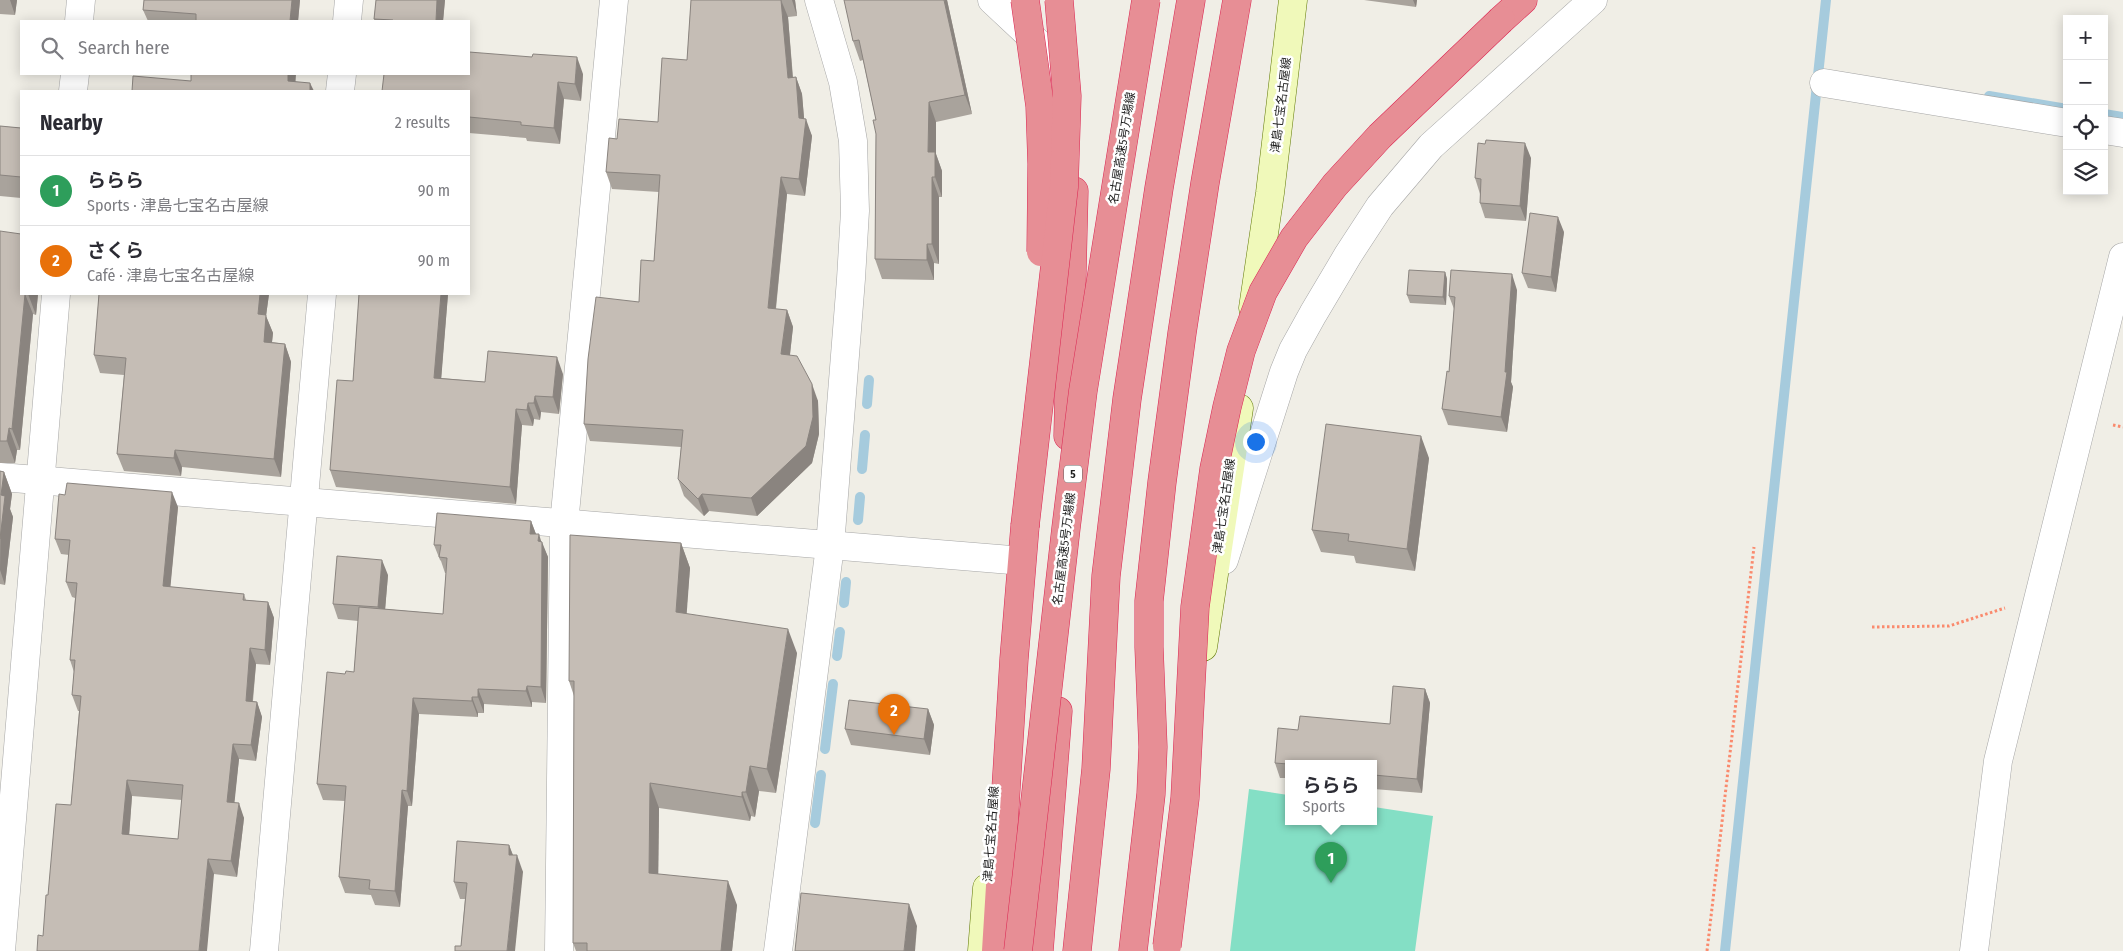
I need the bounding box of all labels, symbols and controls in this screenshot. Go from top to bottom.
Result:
map controls [2063,15,2108,195]
button: + [2063,15,2108,60]
search box [20,20,470,75]
icon: search [38,34,66,62]
text: Search here [78,36,170,59]
street label: 津島七宝名古屋線 [1268,56,1294,154]
button: − [2063,60,2108,105]
street label: 名古屋高速5号万場線 [1106,91,1138,205]
button: locate [2063,105,2108,150]
text: Nearby [40,110,102,136]
text: 2 results [395,113,450,132]
button: layers [2063,150,2108,195]
text: ららら [87,169,144,192]
text: 1 [53,181,59,200]
text: 90 m [418,181,450,200]
text: Sports · 津島七宝名古屋線 [87,196,268,215]
text: さくら [87,239,144,262]
text: 2 [52,251,60,270]
text: 90 m [418,251,450,270]
text: Café · 津島七宝名古屋線 [87,266,254,285]
your location [1243,429,1269,455]
street label: 津島七宝名古屋線 [1210,457,1238,555]
road number: 5 [1064,466,1082,482]
street label: 名古屋高速5号万場線 [1050,492,1078,606]
pin: 2 [878,694,910,735]
popup [1285,760,1377,825]
text: ららら [1302,774,1360,797]
street label: 津島七宝名古屋線 [981,786,1001,882]
text: Sports [1302,797,1345,816]
pin: 1 [1315,842,1347,883]

